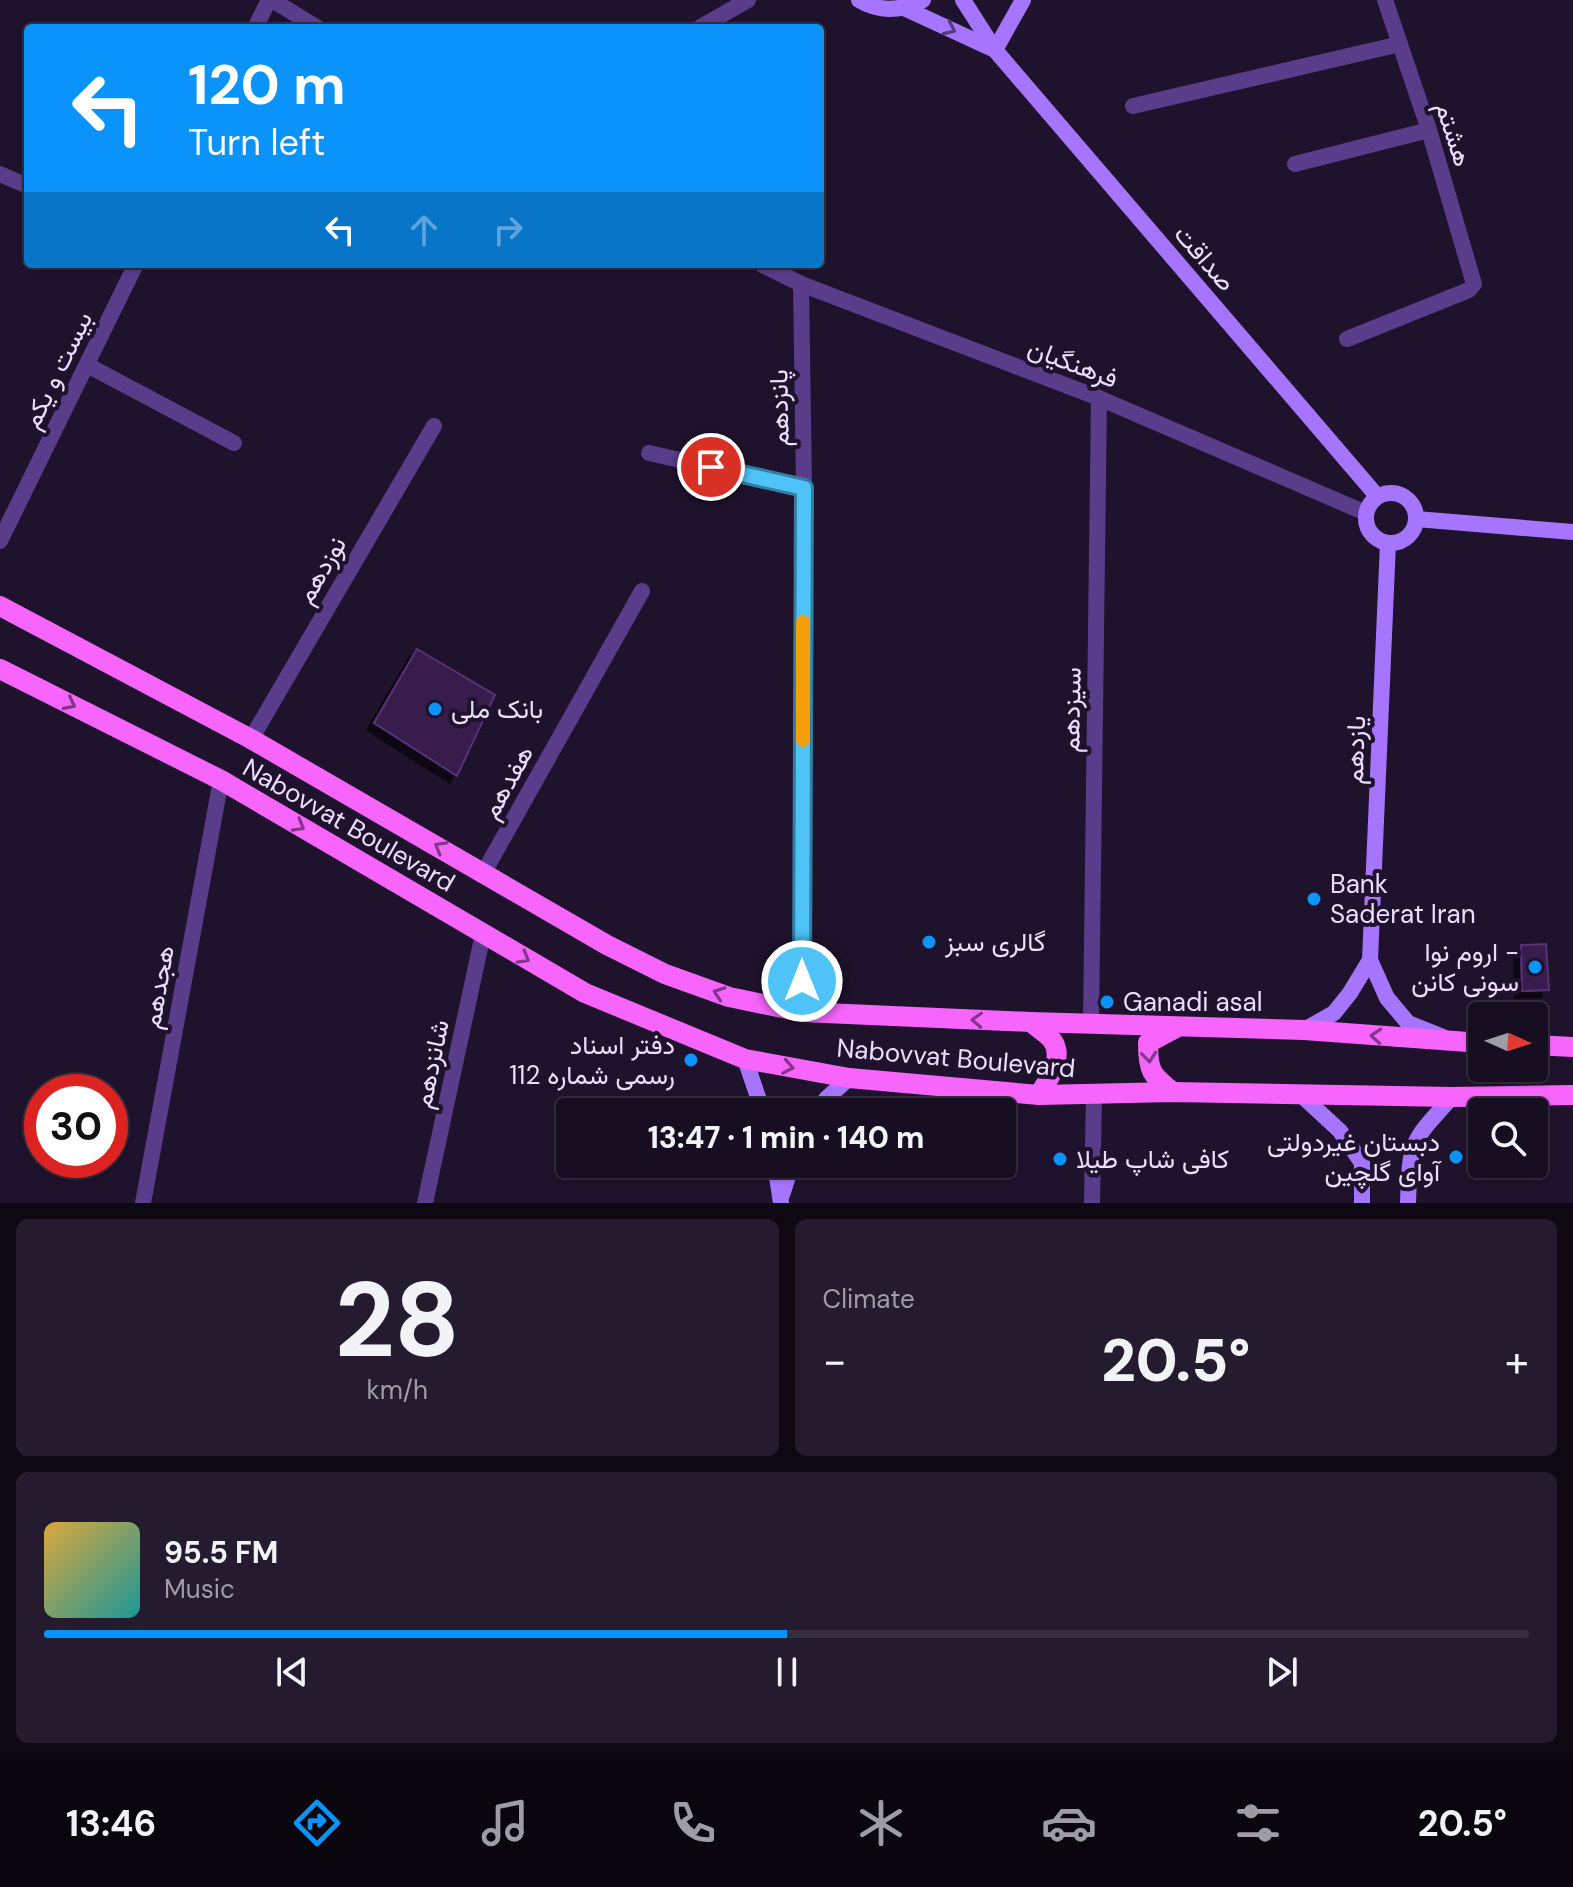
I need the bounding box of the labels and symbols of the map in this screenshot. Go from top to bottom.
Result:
one-way arrow [941,20,956,36]
street label: هشتم [1428,97,1480,171]
street label: صداقت [1167,218,1243,298]
street label: بیست و یکم [14,306,100,434]
street label: فرهنگیان [1023,330,1123,396]
street label: پانزدهم [761,369,798,447]
pin [677,433,745,501]
street label: نوزدهم [288,530,354,610]
street label: سیزدهم [1053,667,1089,753]
place label: بانک ملی [451,692,543,726]
one-way arrow [61,695,76,710]
marker: بانک ملی [426,700,444,718]
street label: یازدهم [1337,715,1373,785]
street label: هفدهم [473,739,541,825]
street label: Nabovvat Boulevard [237,750,461,900]
one-way arrow [290,816,305,832]
one-way arrow [434,841,449,857]
place label: Bank Saderat Iran [1330,867,1476,931]
marker: Bank Saderat Iran [1305,890,1323,908]
place label: گالری سبز [944,925,1046,959]
marker: گالری سبز [920,933,938,951]
place label: اروم نوا - سونی کانن [1411,935,1519,999]
position arrow [760,939,844,1023]
street label: هجدهم [134,943,182,1031]
one-way arrow [515,948,529,964]
marker: اروم نوا - سونی کانن [1526,958,1544,976]
place label: Ganadi asal [1123,985,1263,1019]
one-way arrow [713,987,727,1003]
marker: Ganadi asal [1098,993,1116,1011]
north arrow [1468,1002,1548,1082]
one-way arrow [970,1012,983,1029]
street label: شانزدهم [405,1017,457,1111]
place label: دفتر اسناد رسمی شماره 112 [509,1028,675,1092]
one-way arrow [1369,1028,1382,1045]
street label: Nabovvat Boulevard [835,1031,1077,1085]
one-way arrow [1141,1050,1158,1063]
marker: دفتر اسناد رسمی شماره 112 [682,1051,700,1069]
one-way arrow [781,1058,795,1075]
speed limit sign: 30 [24,1074,128,1178]
place label: دبستان غیردولتی آوای گلچین [1267,1125,1442,1190]
place label: کافی شاپ طیلا [1076,1142,1229,1177]
marker: دبستان غیردولتی آوای گلچین [1447,1148,1465,1166]
marker: کافی شاپ طیلا [1051,1150,1069,1168]

